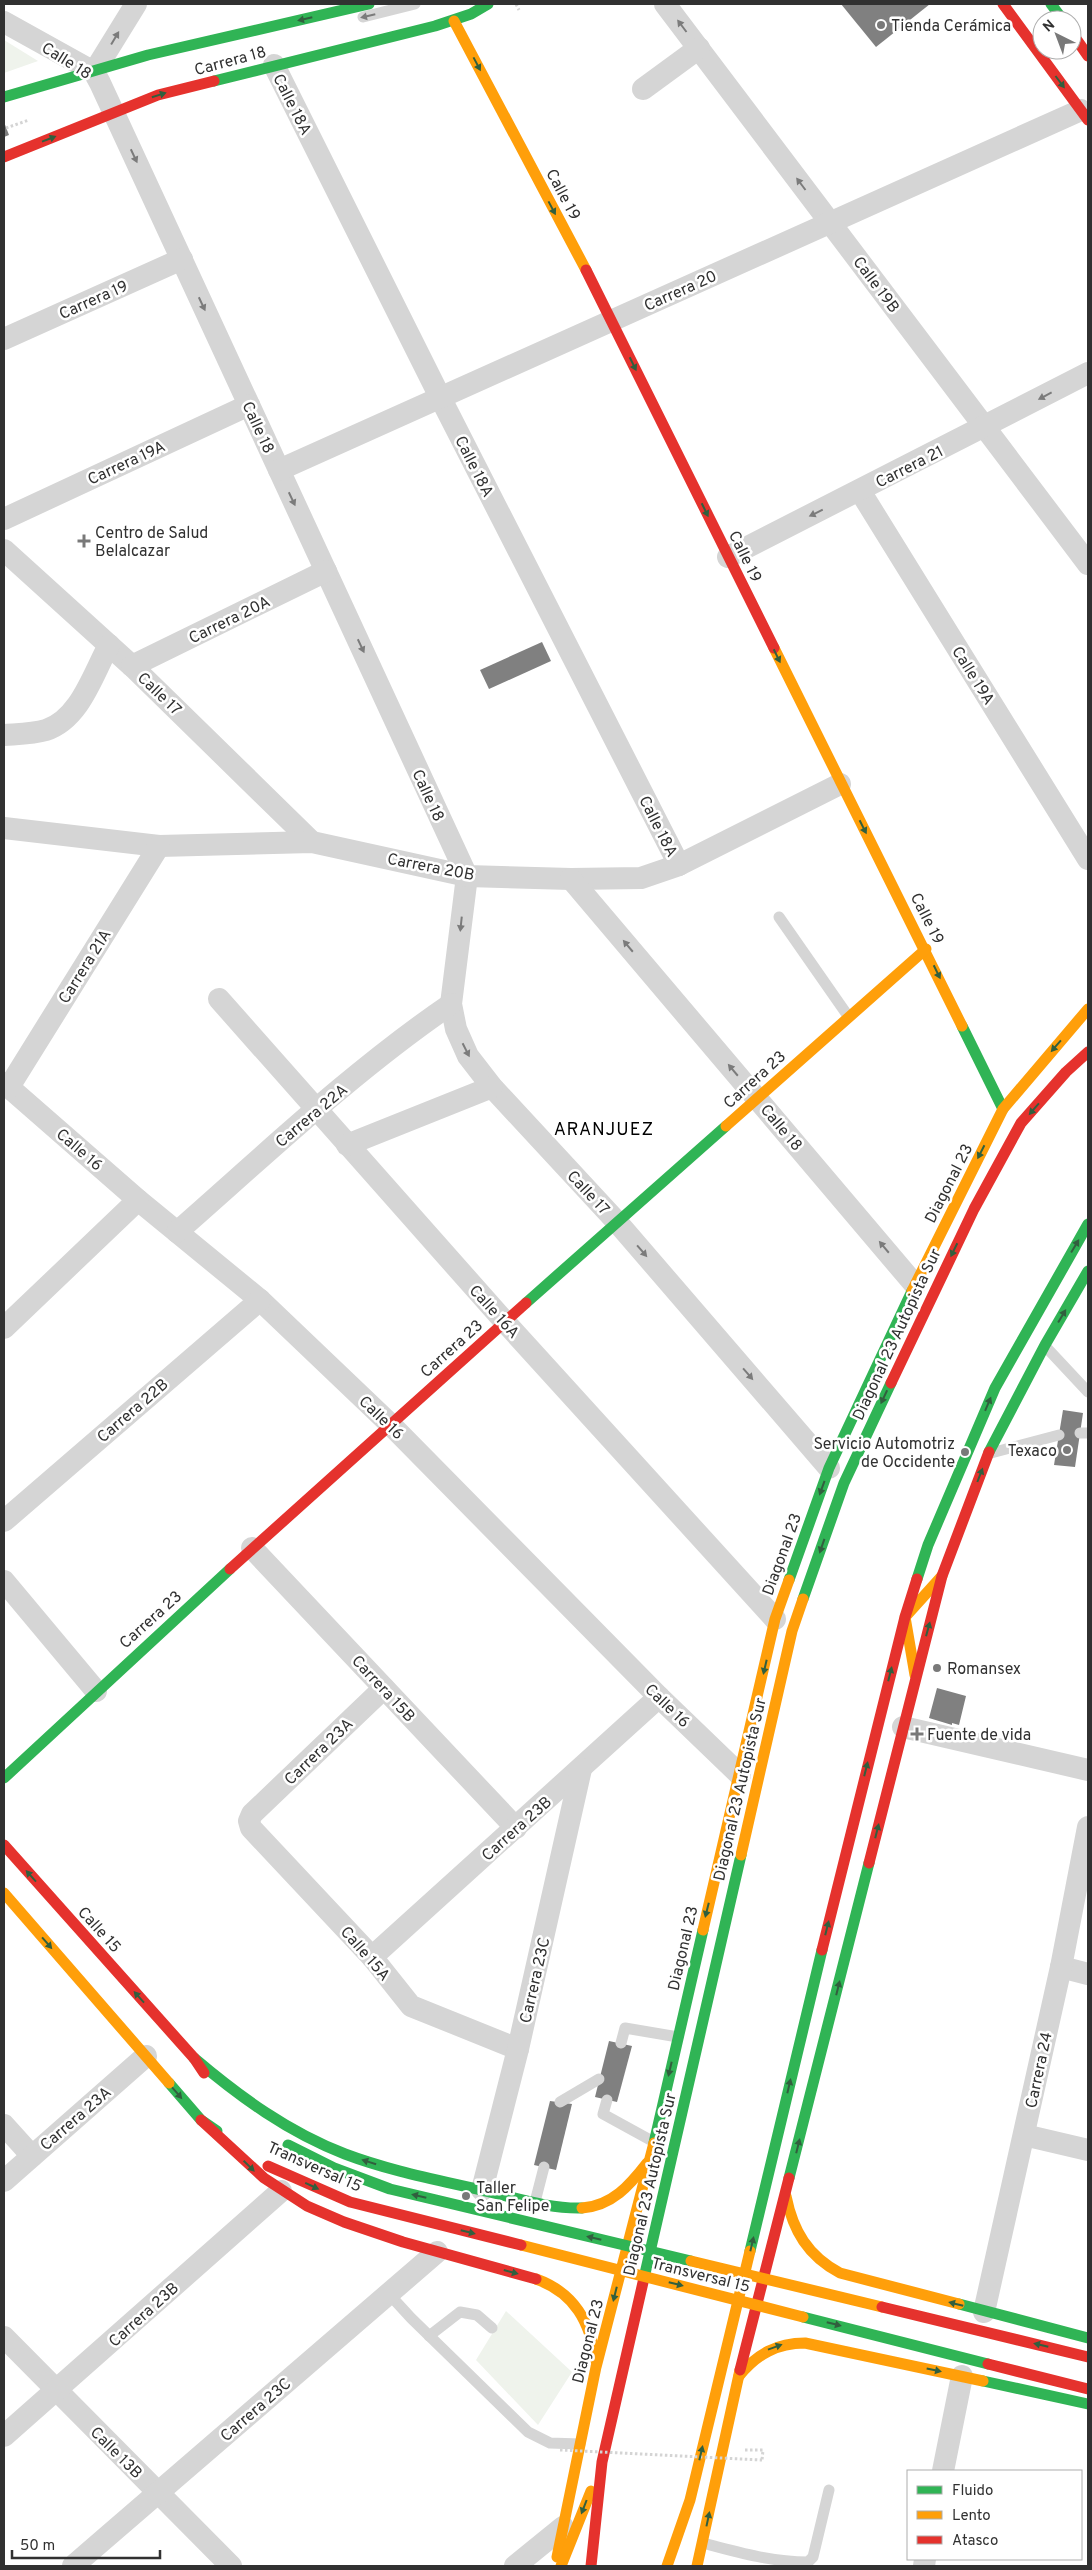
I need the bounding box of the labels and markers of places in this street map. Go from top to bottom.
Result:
place label: Tienda Cerámica [891,17,1011,37]
marker: Tienda Cerámica [875,19,887,31]
place label: Centro de Salud Belalcazar [95,524,208,562]
marker: Centro de Salud Belalcazar [77,534,91,548]
place label: Servicio Automotriz de Occidente [813,1435,955,1473]
place label: Texaco [1007,1442,1057,1462]
marker: Texaco [1061,1444,1073,1456]
marker: Servicio Automotriz de Occidente [959,1446,971,1458]
place label: Romansex [947,1660,1021,1680]
marker: Romansex [931,1662,943,1674]
place label: Fuente de vida [927,1726,1031,1746]
marker: Fuente de vida [911,1728,923,1740]
place label: Taller San Felipe [476,2179,549,2217]
marker: Taller San Felipe [460,2190,472,2202]

